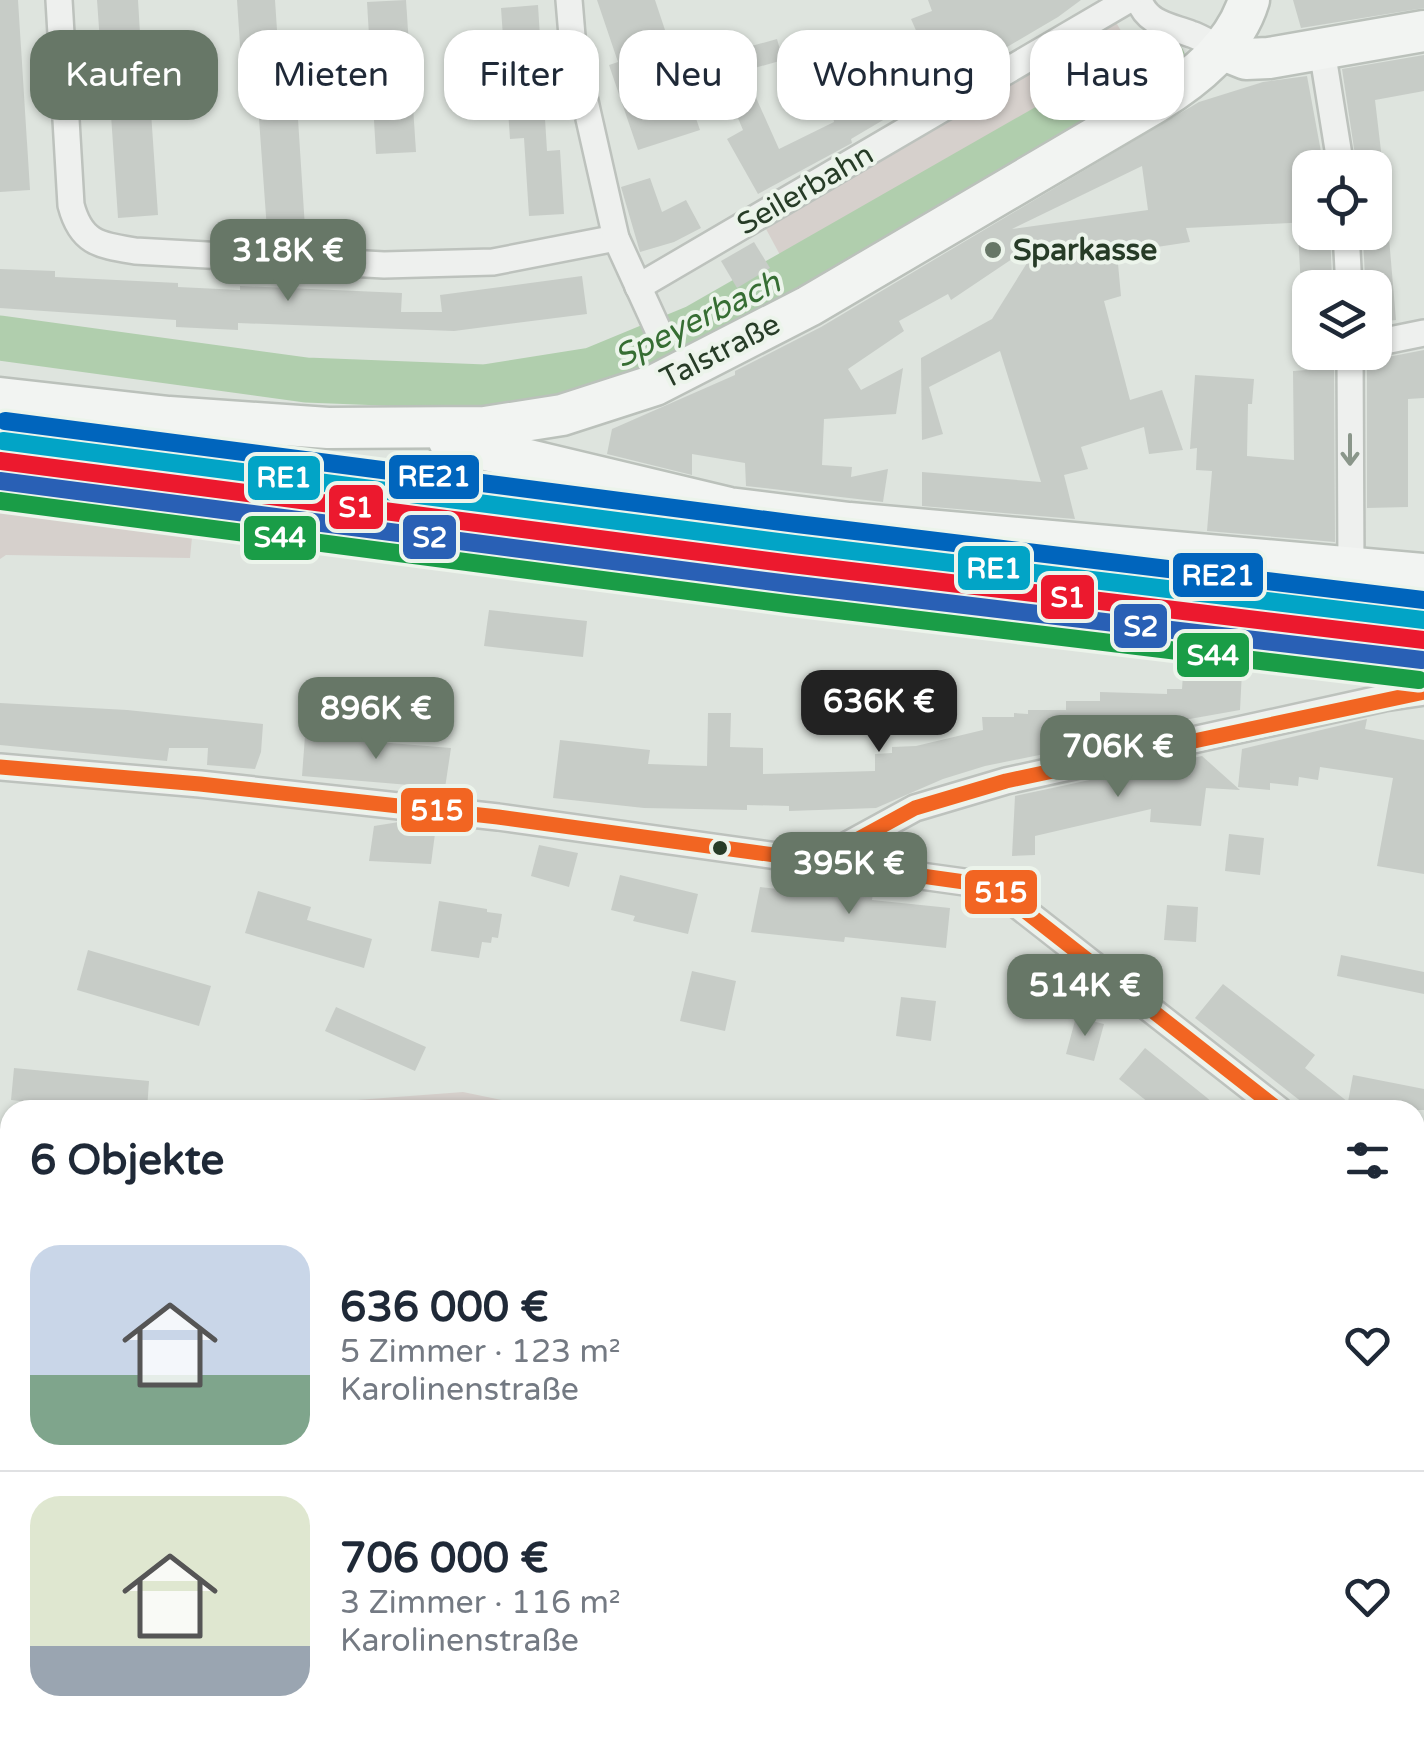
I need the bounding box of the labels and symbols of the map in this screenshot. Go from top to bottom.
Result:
street label: Seilerbahn [731,136,880,243]
pin: 318K € [207,219,369,304]
place label: Sparkasse [1013,232,1157,269]
marker: Sparkasse [982,239,1004,261]
water label: Speyerbach [608,263,788,376]
street label: Talstraße [654,306,786,397]
one-way arrow [1341,433,1360,465]
line badge: RE21 [387,453,481,501]
line badge: RE1 [246,454,322,502]
text: RE21 [398,460,470,494]
text: RE1 [256,461,312,495]
line badge: S1 [327,483,385,531]
text: S1 [339,491,373,525]
line badge: S2 [401,513,458,561]
line badge: S44 [242,514,318,562]
text: S44 [254,521,307,555]
text: S2 [413,521,447,555]
line badge: RE1 [956,544,1032,592]
line badge: RE21 [1171,551,1265,599]
text: RE1 [966,552,1022,586]
text: RE21 [1182,559,1254,593]
line badge: S1 [1039,573,1096,621]
text: S1 [1051,581,1085,615]
line badge: S2 [1112,602,1169,650]
text: S2 [1124,610,1158,644]
line badge: S44 [1175,631,1251,679]
text: S44 [1187,639,1240,673]
pin: 636K € [798,670,960,755]
pin: 896K € [295,677,457,762]
pin: 706K € [1037,715,1199,800]
line badge: 515 [399,786,475,834]
text: 515 [411,794,463,828]
pin: 395K € [768,832,930,917]
unlabelled marker [710,838,730,858]
line badge: 515 [963,868,1039,916]
text: 515 [975,876,1027,910]
pin: 514K € [1004,954,1166,1039]

